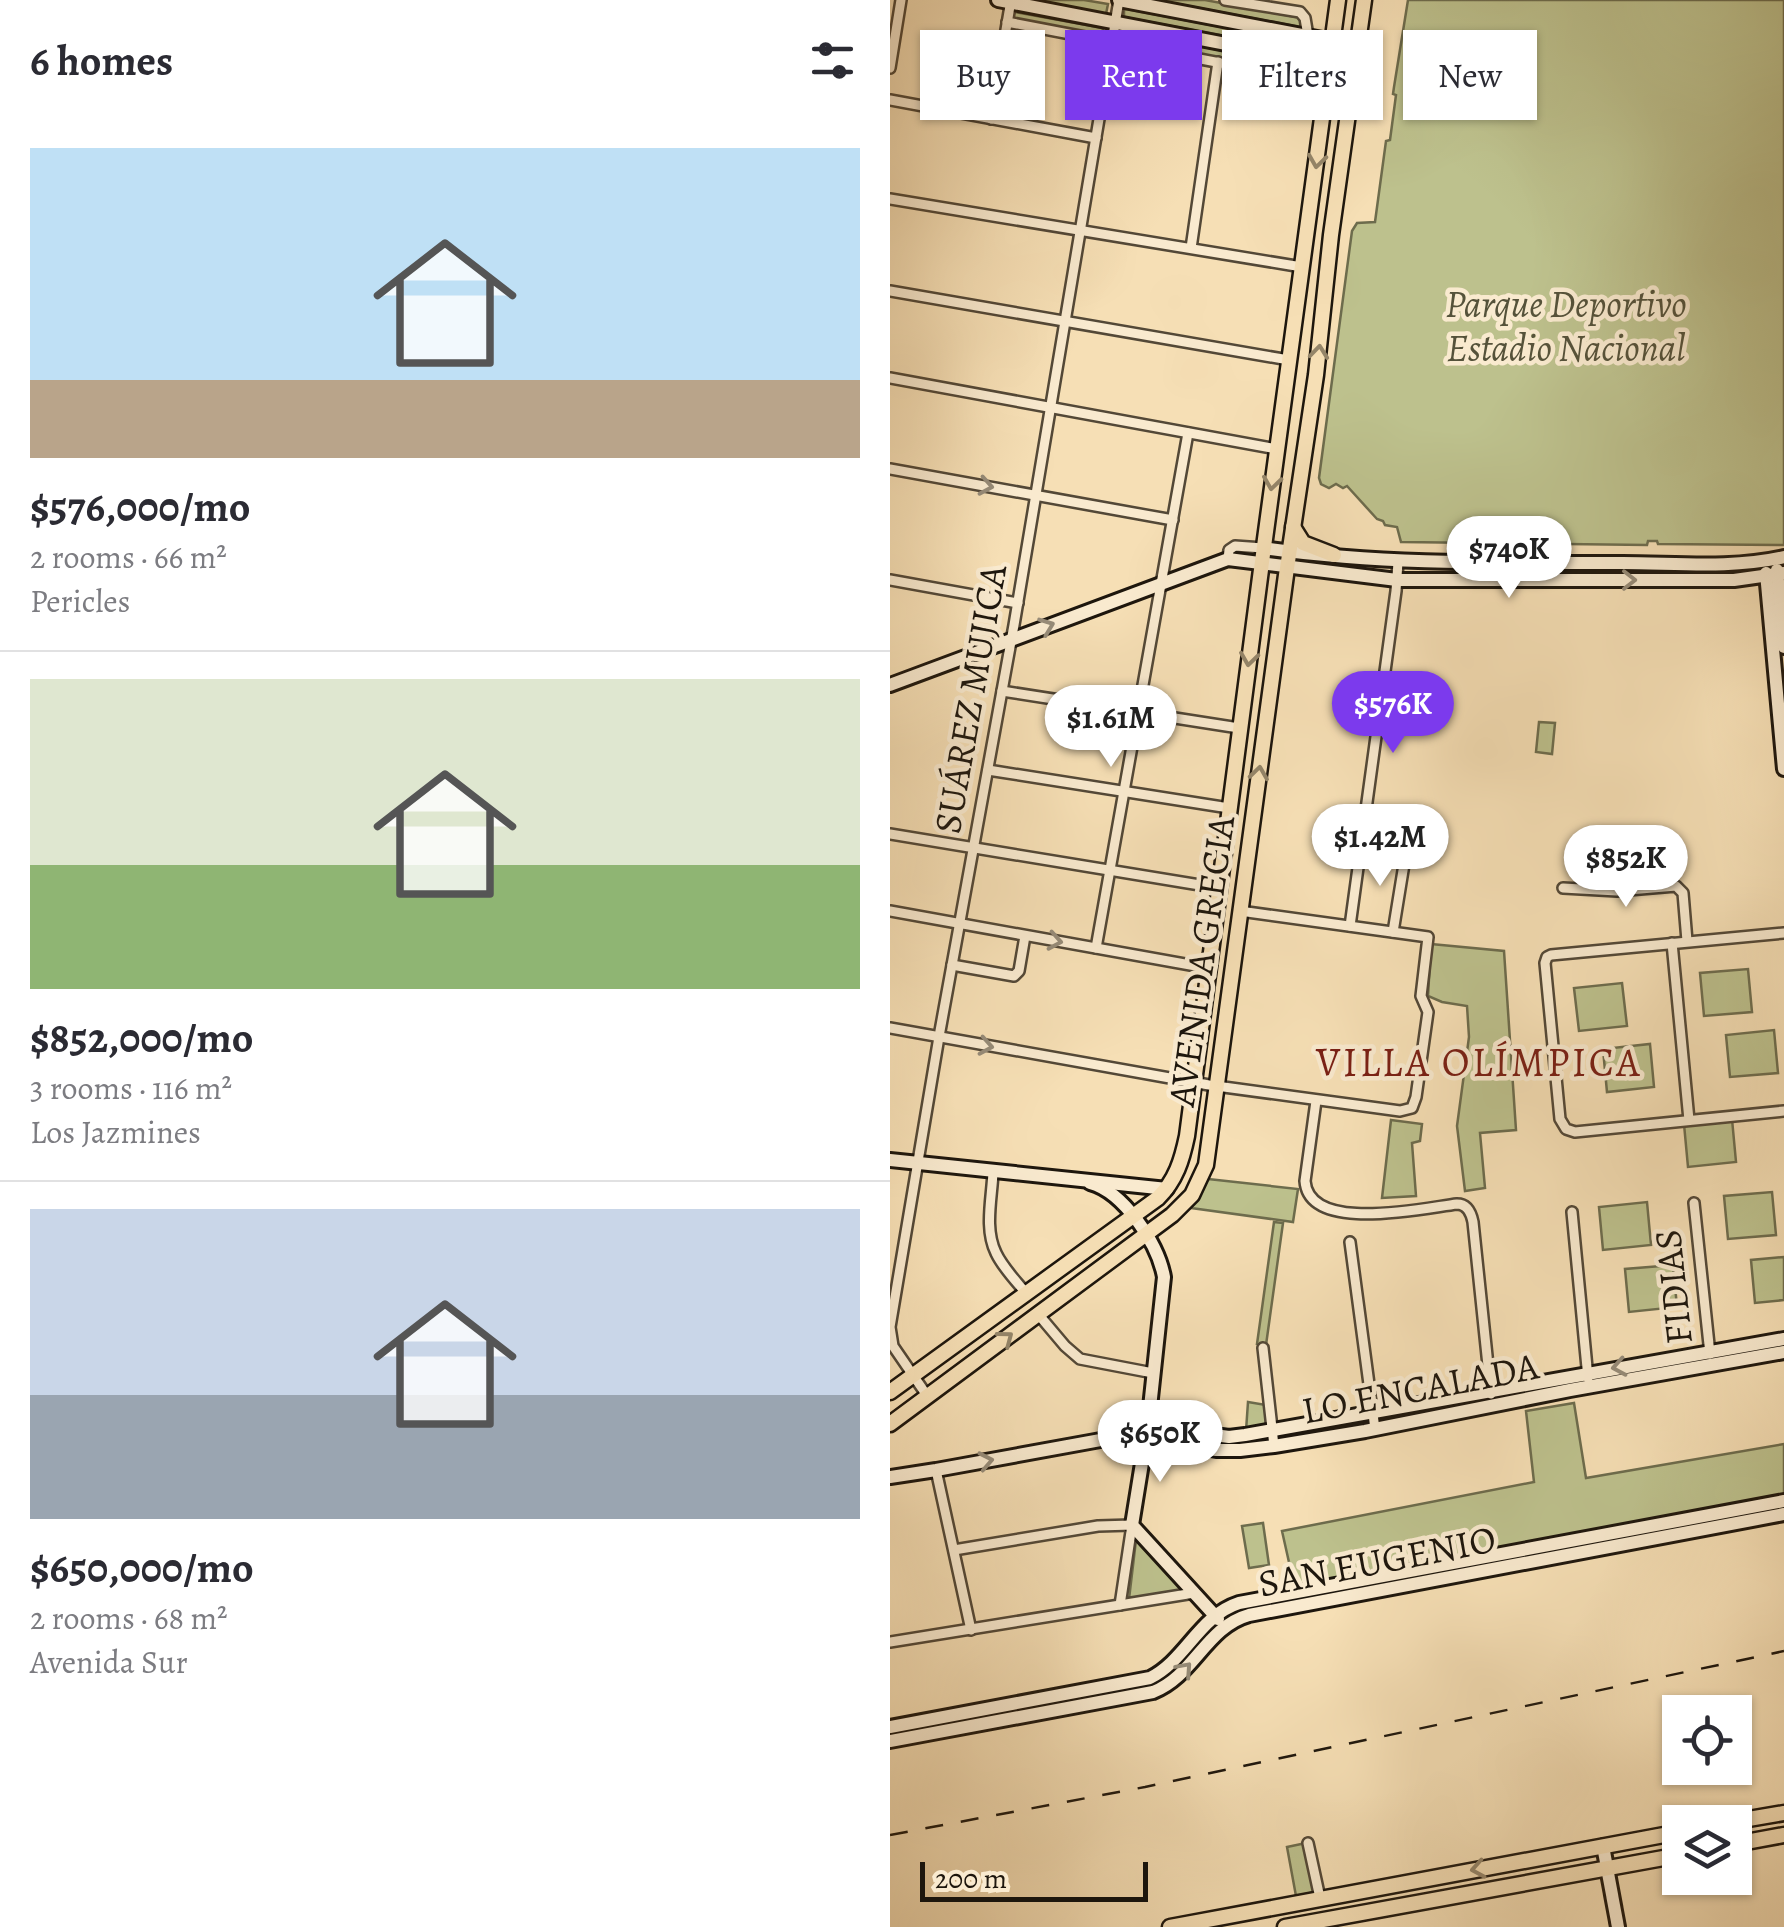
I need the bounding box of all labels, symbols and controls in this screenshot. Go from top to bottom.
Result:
chip: Buy [920,30,1045,120]
chip: Rent [1065,30,1202,120]
chip: Filters [1222,30,1383,120]
chip: New [1403,30,1537,120]
text: 6 homes [30,32,173,89]
icon: filters [805,33,860,88]
one-way arrow [1307,152,1328,169]
icon: home [355,213,535,393]
park label: Parque Deportivo Estadio Nacional [1445,278,1687,374]
one-way arrow [1307,343,1329,359]
one-way arrow [1263,474,1284,491]
one-way arrow [978,475,994,496]
text: $576,000/mo [30,478,250,535]
pin: $740K [1439,516,1579,601]
text: $740K [1469,526,1549,570]
text: 2 rooms · 66 m² [30,535,227,579]
street label: SUÁREZ MUJICA [921,560,1019,838]
one-way arrow [1622,569,1637,591]
text: Pericles [30,579,130,623]
one-way arrow [1037,617,1054,637]
one-way arrow [1239,651,1260,667]
pin: $576K [1323,671,1463,756]
text: $576K [1354,681,1432,725]
pin: $1.61M [1030,685,1192,770]
text: $1.61M [1067,695,1155,739]
icon: home [355,744,535,924]
one-way arrow [1248,765,1269,781]
pin: $1.42M [1299,804,1461,889]
street label: AVENIDA GRECIA [1155,812,1247,1111]
text: $1.42M [1334,814,1426,858]
pin: $852K [1556,825,1696,910]
text: $852K [1586,835,1666,879]
one-way arrow [1046,930,1063,951]
text: $852,000/mo [30,1009,253,1066]
one-way arrow [978,1035,994,1056]
district label: VILLA OLÍMPICA [1315,1035,1642,1090]
text: 3 rooms · 116 m² [30,1066,232,1110]
text: Los Jazmines [30,1110,201,1154]
street label: FIDIAS [1641,1227,1705,1347]
icon: home [355,1274,535,1454]
one-way arrow [995,1333,1013,1350]
street label: LO ENCALADA [1297,1339,1543,1436]
one-way arrow [1611,1356,1627,1377]
pin: $650K [1090,1400,1230,1485]
text: $650K [1120,1410,1200,1454]
one-way arrow [978,1451,994,1472]
street label: SAN EUGENIO [1254,1513,1500,1609]
text: $650,000/mo [30,1539,254,1596]
text: 2 rooms · 68 m² [30,1596,228,1640]
text: Avenida Sur [30,1640,188,1684]
one-way arrow [1173,1662,1191,1681]
map controls [1662,1695,1752,1895]
button: locate [1662,1695,1752,1785]
button: layers [1662,1805,1752,1895]
scale bar [920,1857,1148,1902]
one-way arrow [1470,1858,1486,1879]
text: 200 m [935,1860,1007,1898]

